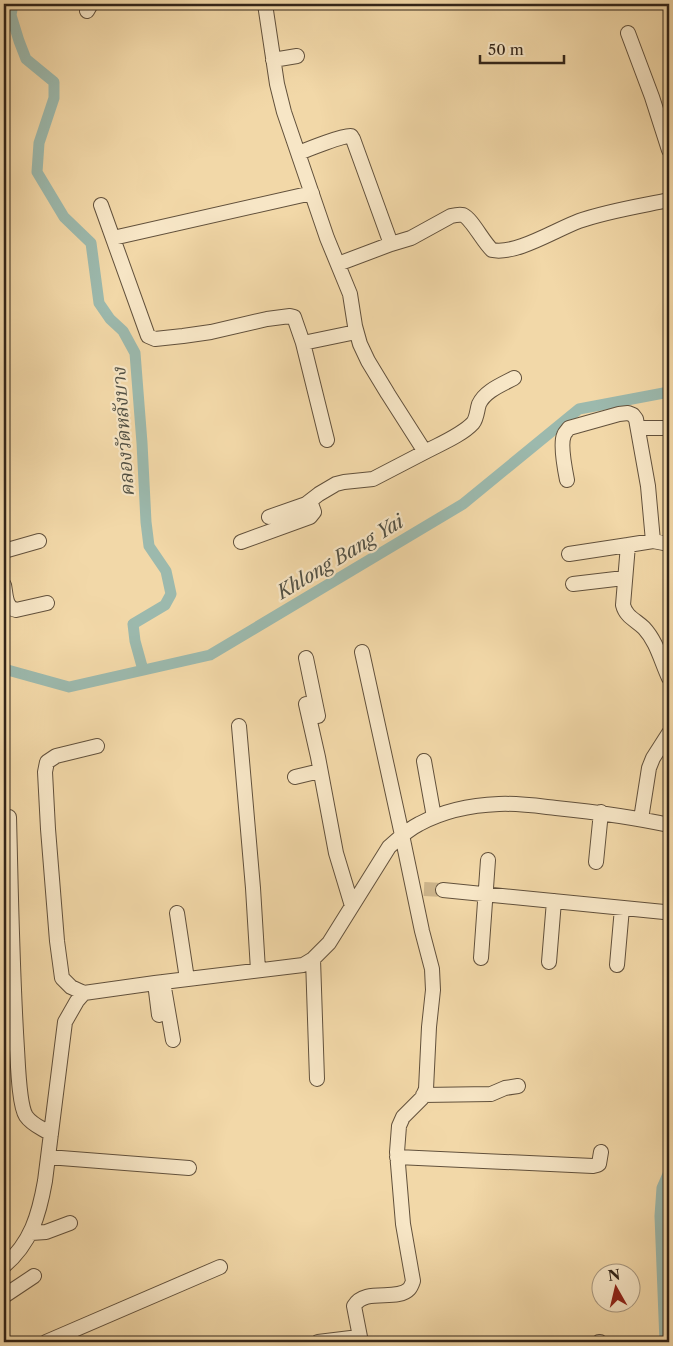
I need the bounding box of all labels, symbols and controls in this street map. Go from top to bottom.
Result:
scale bar [480,32,564,64]
text: 50 m [488,40,524,59]
water label: คลองวัดหลังบาง [107,365,139,497]
water label: Khlong Bang Yai [271,510,409,605]
north arrow [590,1264,640,1314]
text: N [607,1265,621,1285]

